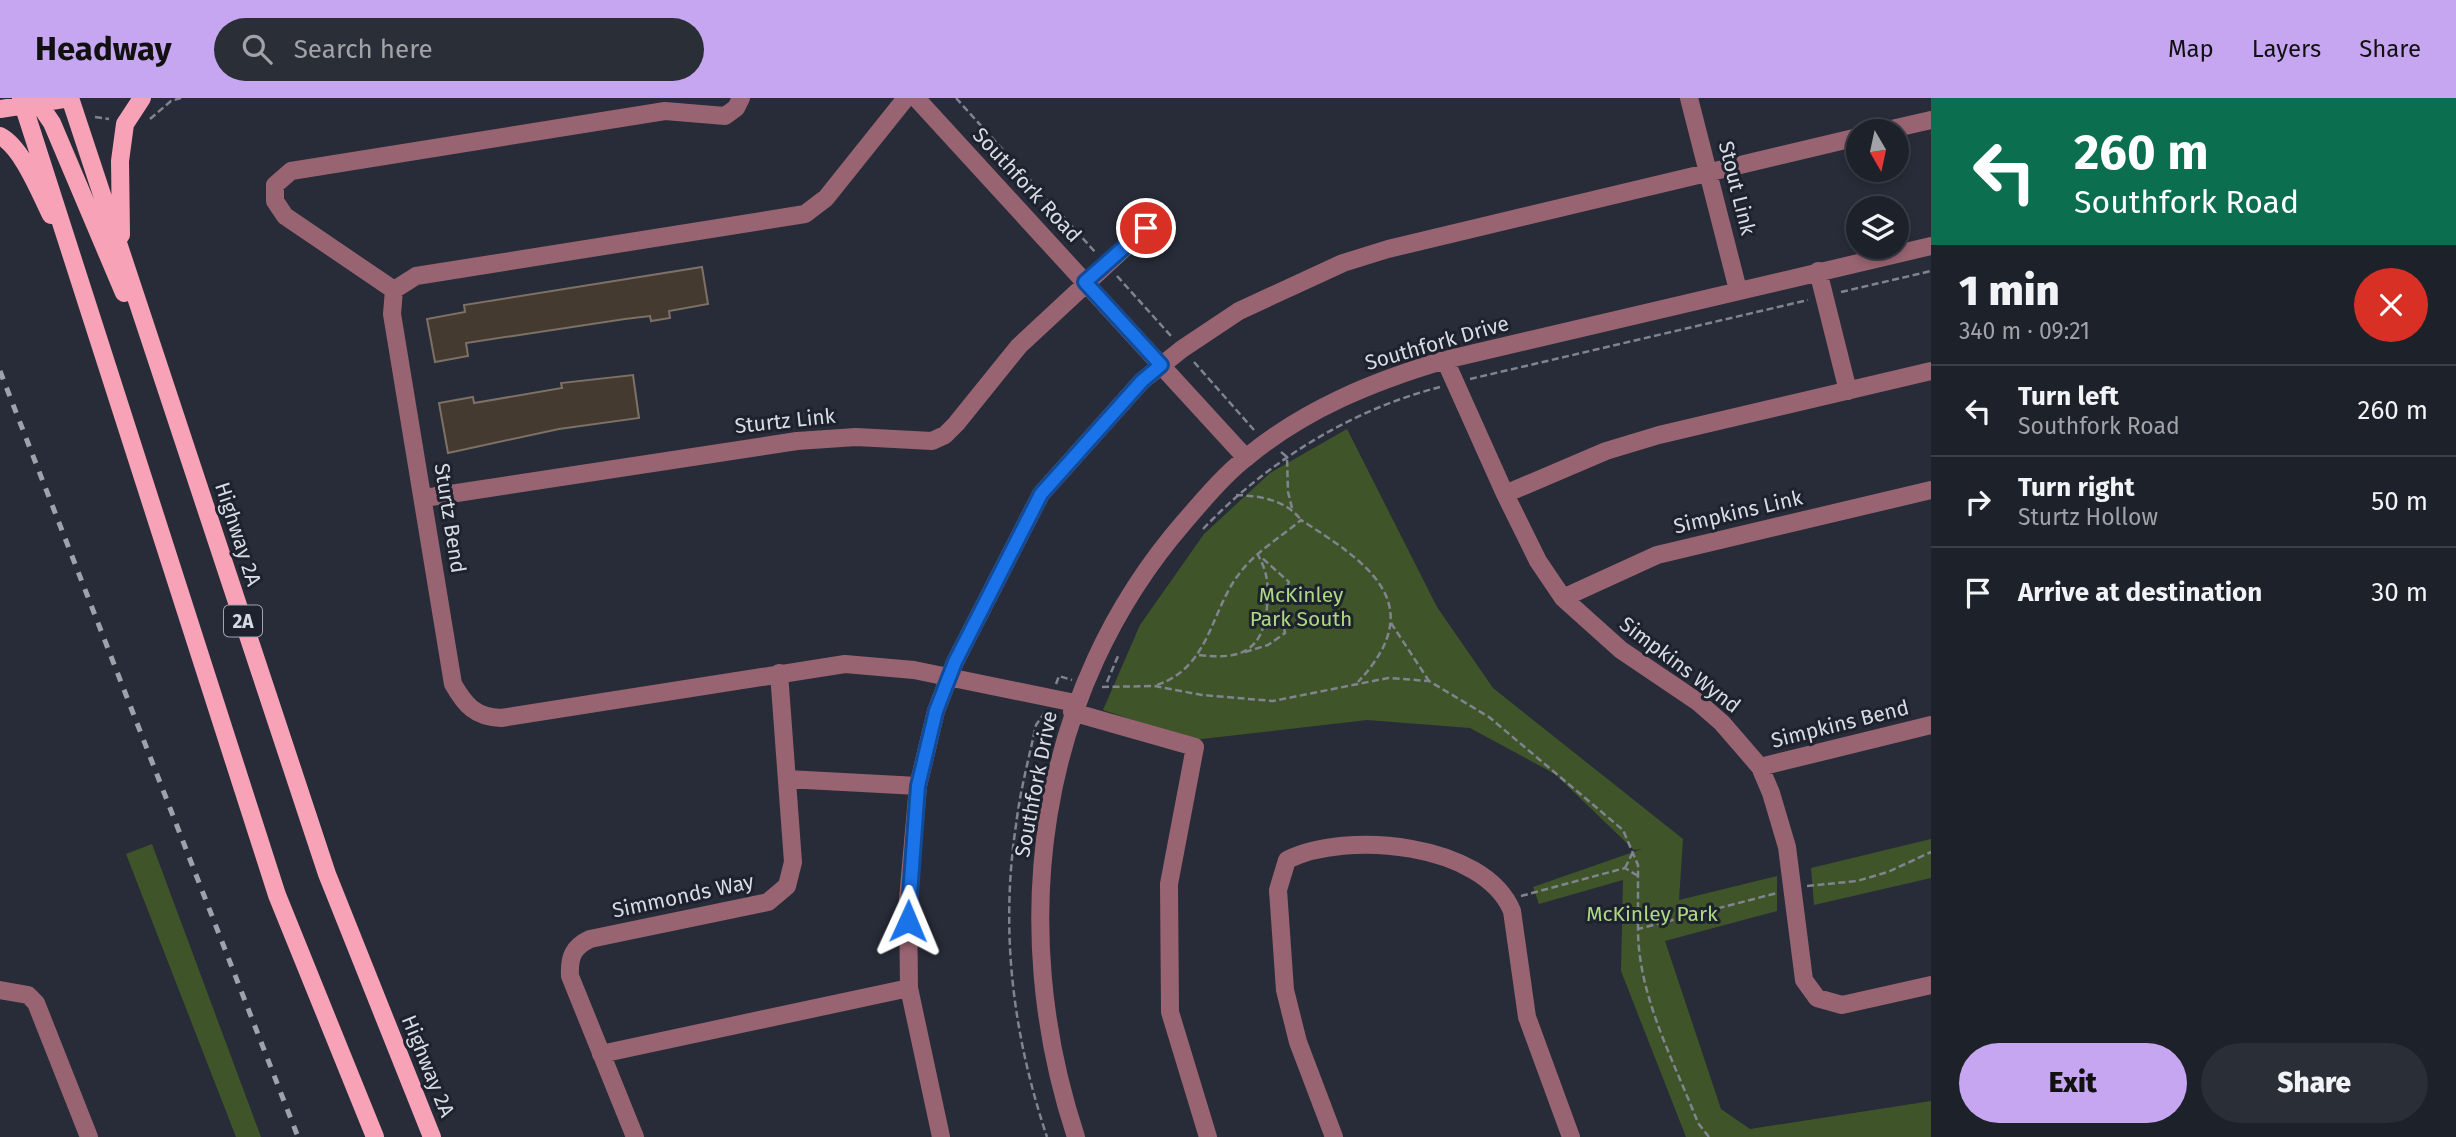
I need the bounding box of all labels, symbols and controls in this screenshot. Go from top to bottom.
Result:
search box [214,18,704,81]
text: Headway [35,29,172,69]
icon: search [238,30,276,68]
text: Search here [294,34,433,65]
text: Map [2168,35,2214,63]
text: Layers [2252,35,2321,63]
text: Share [2359,35,2421,63]
north arrow [1846,119,1909,182]
map controls [1846,119,1909,259]
street label: Southfork Road [967,122,1087,248]
text: 260 m [2074,123,2209,182]
icon: left [1959,126,2050,217]
street label: Stout Link [1713,138,1761,238]
text: Southfork Road [2074,183,2299,221]
button: layers [1846,196,1909,259]
pin [1116,198,1176,258]
icon: arrive [1127,209,1165,247]
text: 1 min [1959,266,2060,316]
button: close [2354,268,2428,342]
street label: Southfork Drive [1362,310,1512,376]
text: 340 m · 09:21 [1959,317,2090,345]
text: Turn left [2018,381,2119,412]
icon: left [1959,392,1997,430]
text: 260 m [2358,395,2428,426]
street label: Sturtz Link [733,403,837,439]
text: Southfork Road [2018,412,2180,440]
street label: Sturtz Bend [428,461,472,575]
text: Turn right [2018,472,2135,503]
street label: Highway 2A [209,479,267,589]
icon: right [1959,483,1997,521]
street label: Simpkins Link [1671,484,1805,539]
text: 50 m [2371,486,2428,517]
text: Sturtz Hollow [2018,503,2158,531]
icon: arrive [1959,574,1997,612]
text: Arrive at destination [2018,577,2262,608]
text: 30 m [2371,577,2428,608]
park label: McKinley Park South [1250,582,1352,632]
road number: 2A [224,606,262,636]
street label: Simpkins Wynd [1614,611,1746,719]
street label: Simpkins Bend [1768,694,1912,754]
street label: Southfork Drive [1009,709,1063,859]
street label: Simmonds Way [610,868,757,924]
position arrow [871,884,945,958]
park label: McKinley Park [1586,901,1718,927]
street label: Highway 2A [396,1011,460,1121]
button: Exit [1959,1043,2187,1123]
button: Share [2201,1043,2428,1123]

